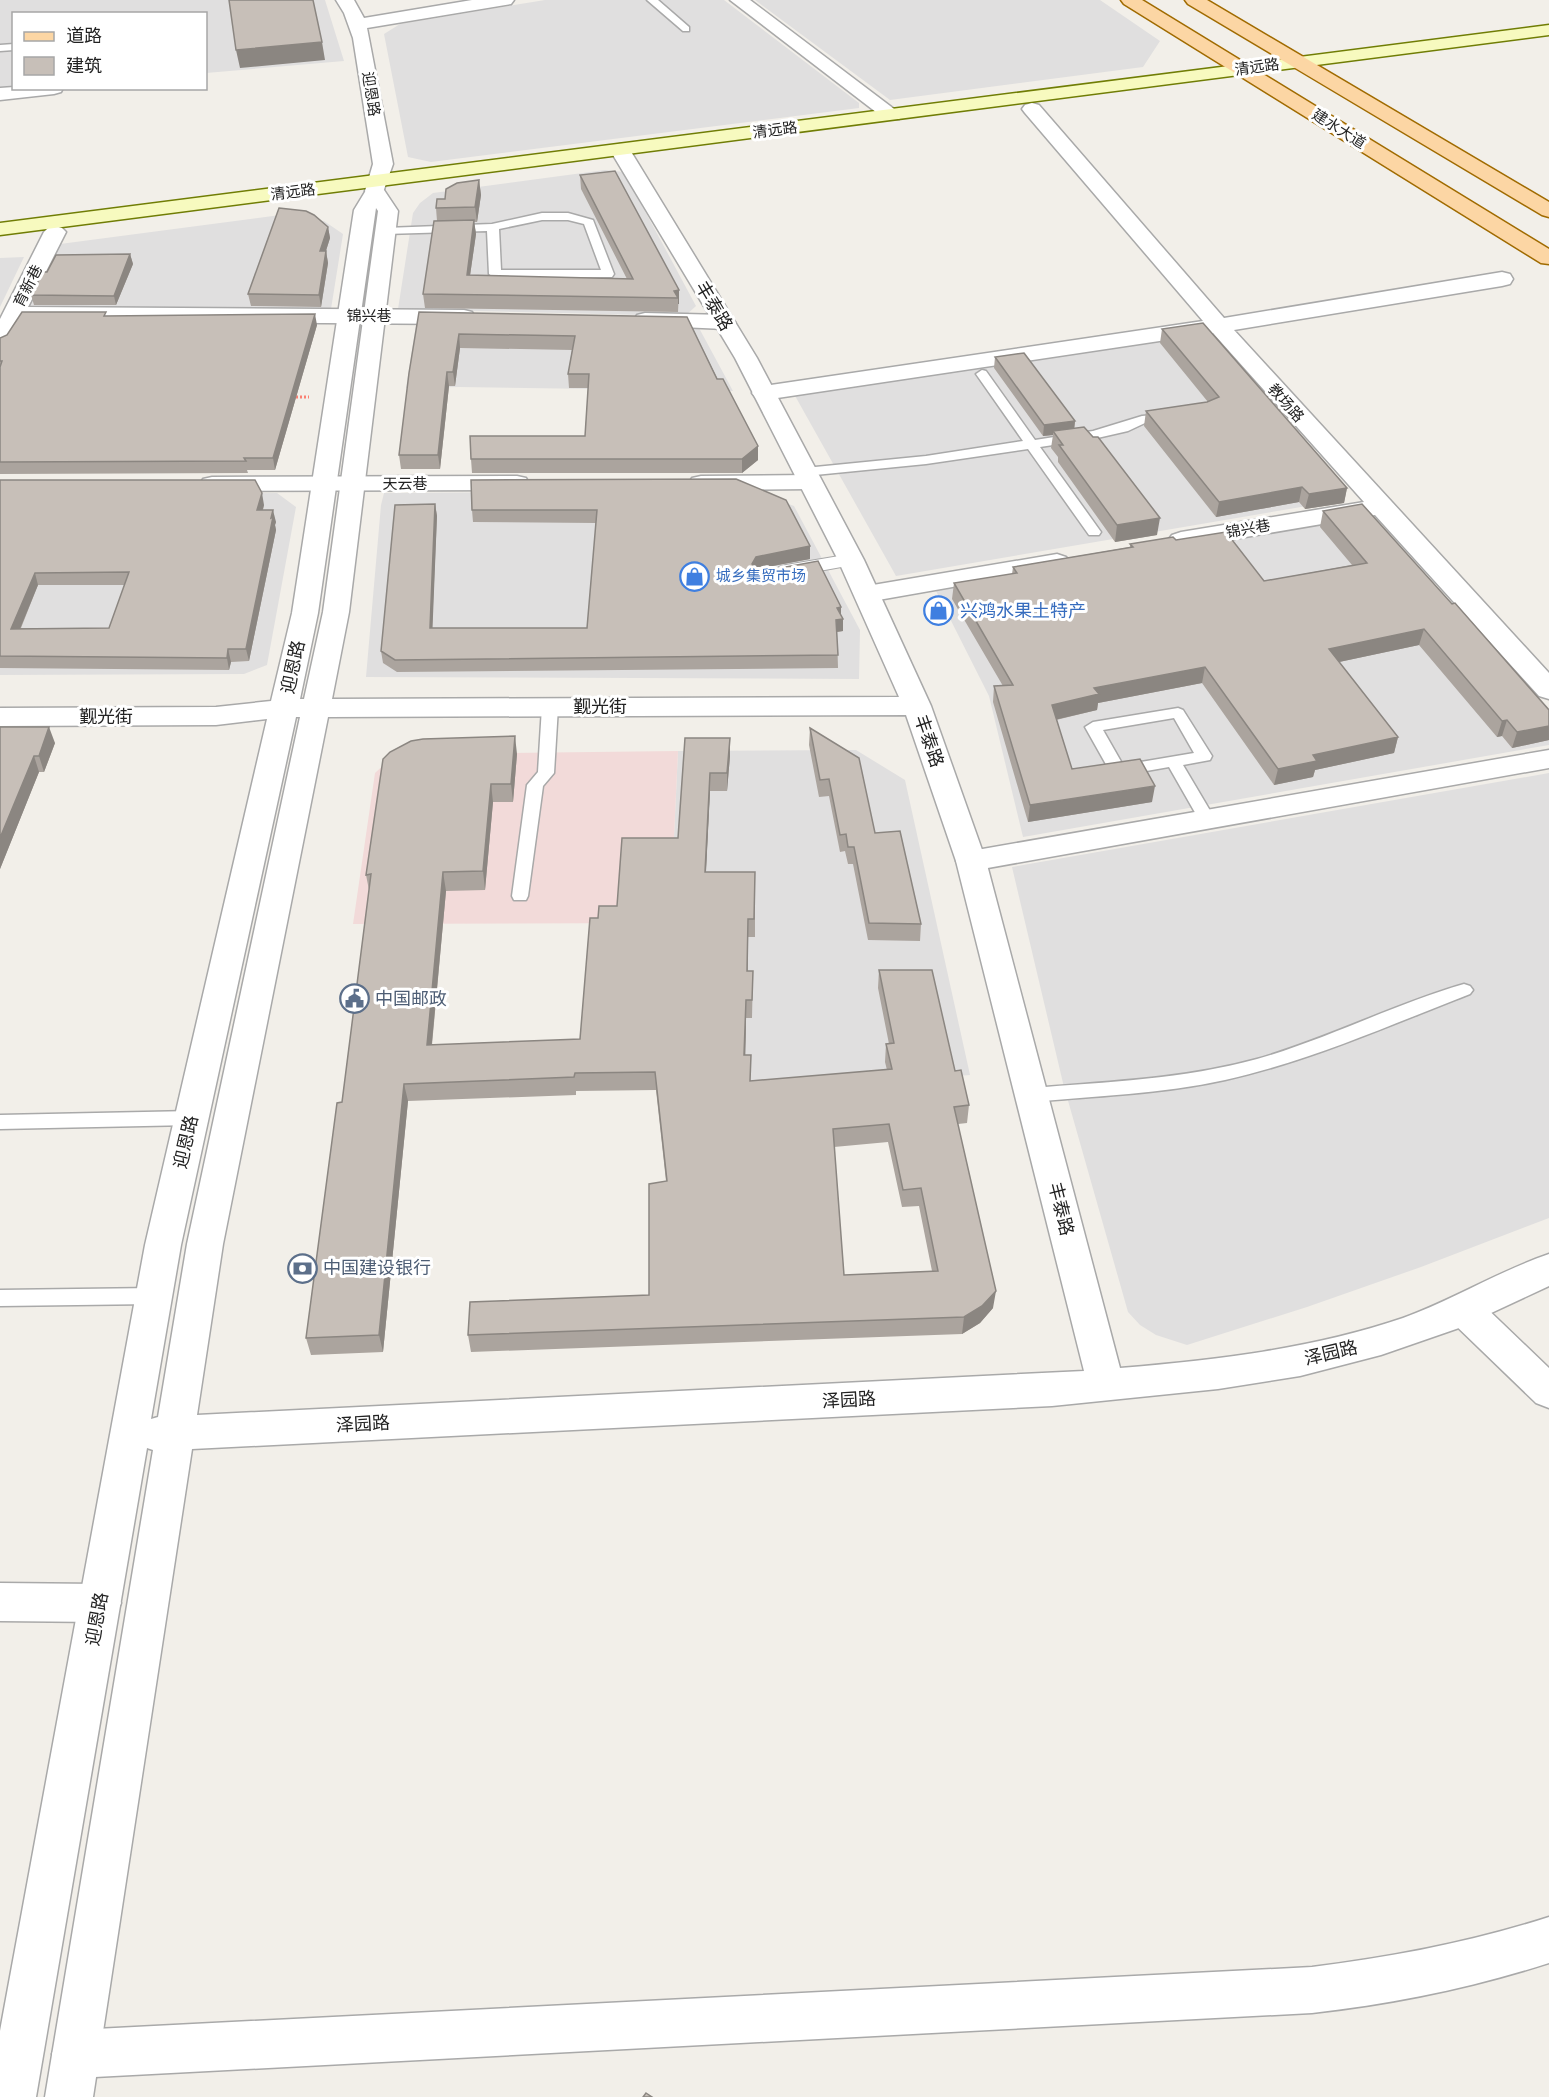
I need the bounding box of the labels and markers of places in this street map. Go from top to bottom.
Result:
shop icon: 城乡集贸市场 [679,560,711,592]
place label: 城乡集贸市场 [716,567,806,585]
shop icon: 兴鸿水果土特产 [923,595,955,627]
place label: 兴鸿水果土特产 [960,600,1086,621]
public building icon: 中国邮政 [338,983,370,1015]
place label: 中国邮政 [375,988,447,1009]
bank icon: 中国建设银行 [286,1252,318,1284]
place label: 中国建设银行 [323,1257,431,1278]

